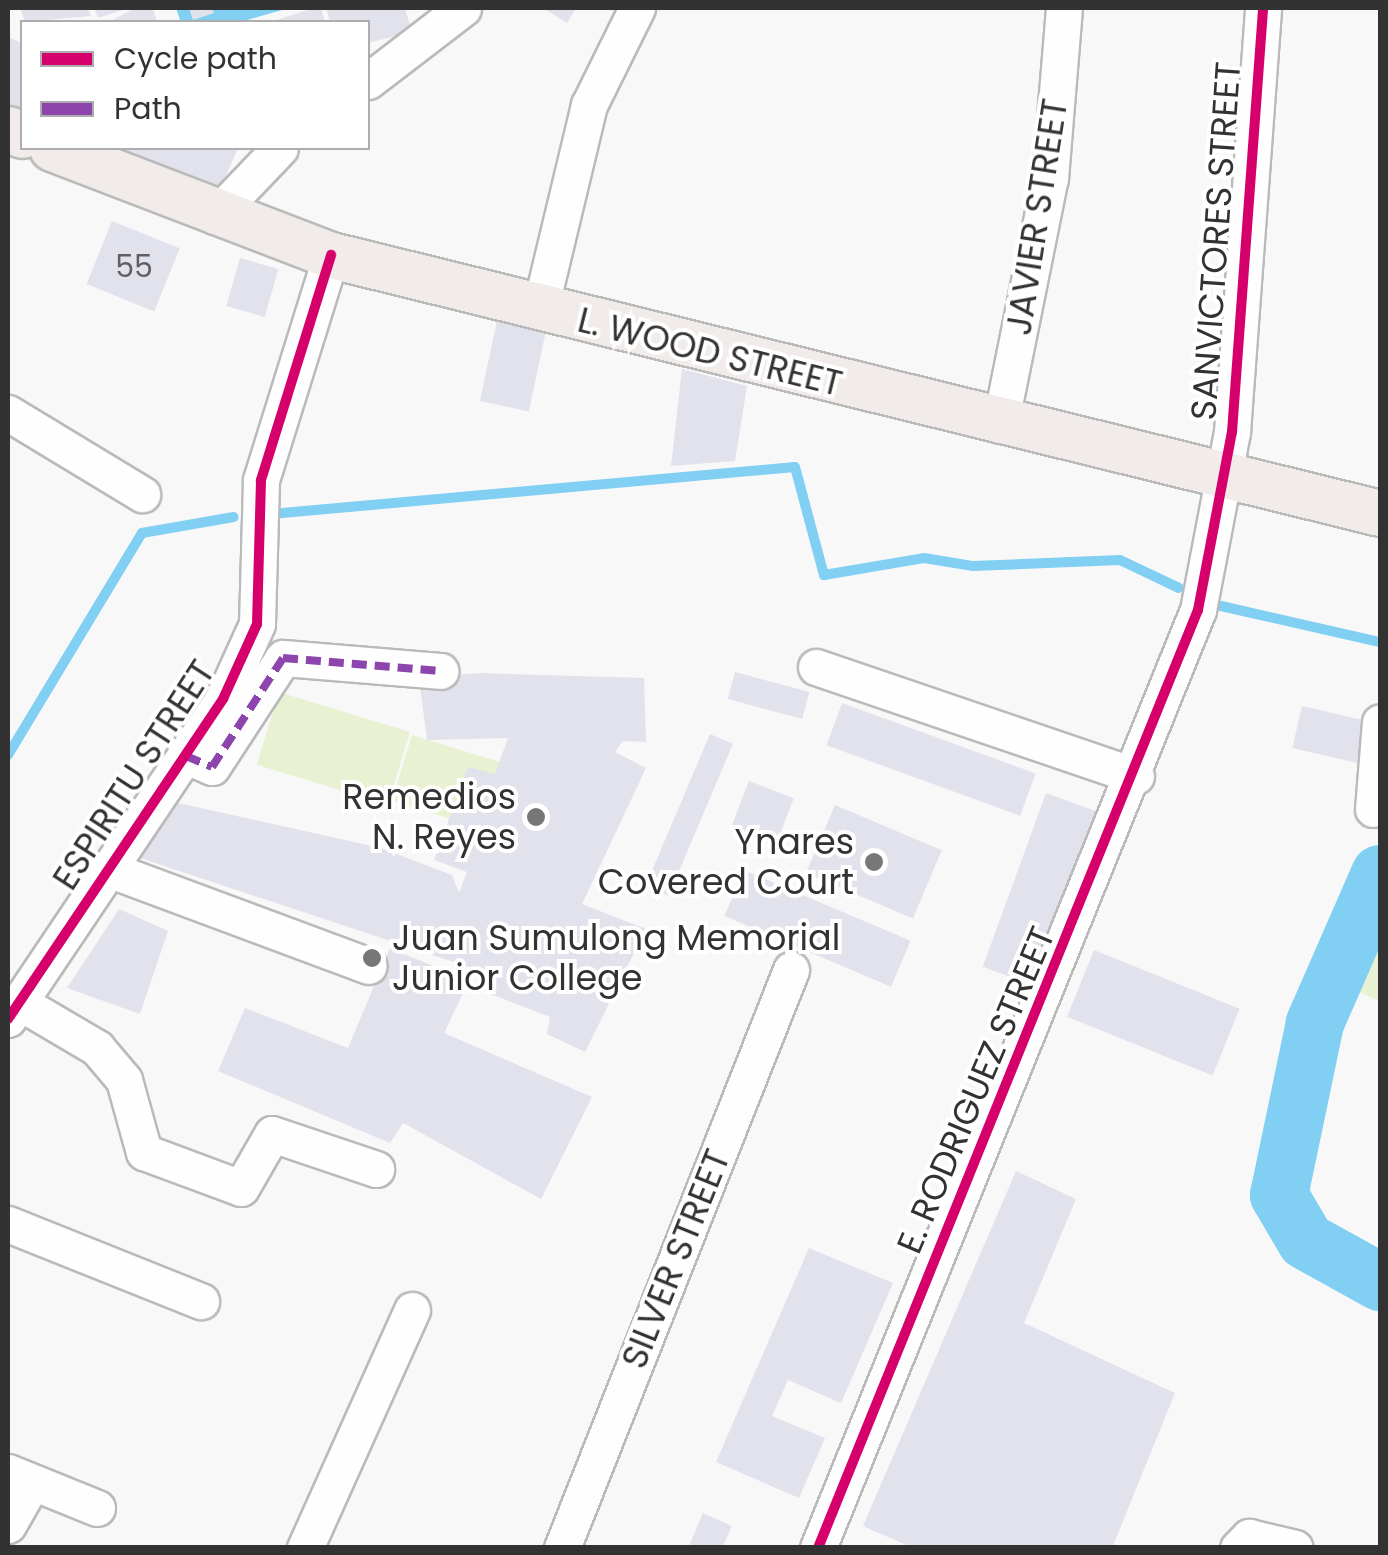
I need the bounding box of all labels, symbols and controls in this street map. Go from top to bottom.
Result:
legend [20,20,370,150]
text: Cycle path [114,37,277,80]
street label: SANVICTORES STREET [1183,60,1249,422]
text: Path [114,87,182,130]
street label: JAVIER STREET [998,96,1076,338]
house number: 55 [115,249,153,285]
street label: L. WOOD STREET [574,299,846,405]
street label: ESPIRITU STREET [44,653,224,897]
place label: Remedios N. Reyes [342,776,516,858]
marker: Remedios N. Reyes [525,806,547,828]
place label: Ynares Covered Court [598,821,854,903]
marker: Ynares Covered Court [863,851,885,873]
place label: Juan Sumulong Memorial Junior College [392,917,840,999]
street label: E. RODRIGUEZ STREET [888,920,1064,1260]
marker: Juan Sumulong Memorial Junior College [361,947,383,969]
street label: SILVER STREET [613,1144,739,1374]

